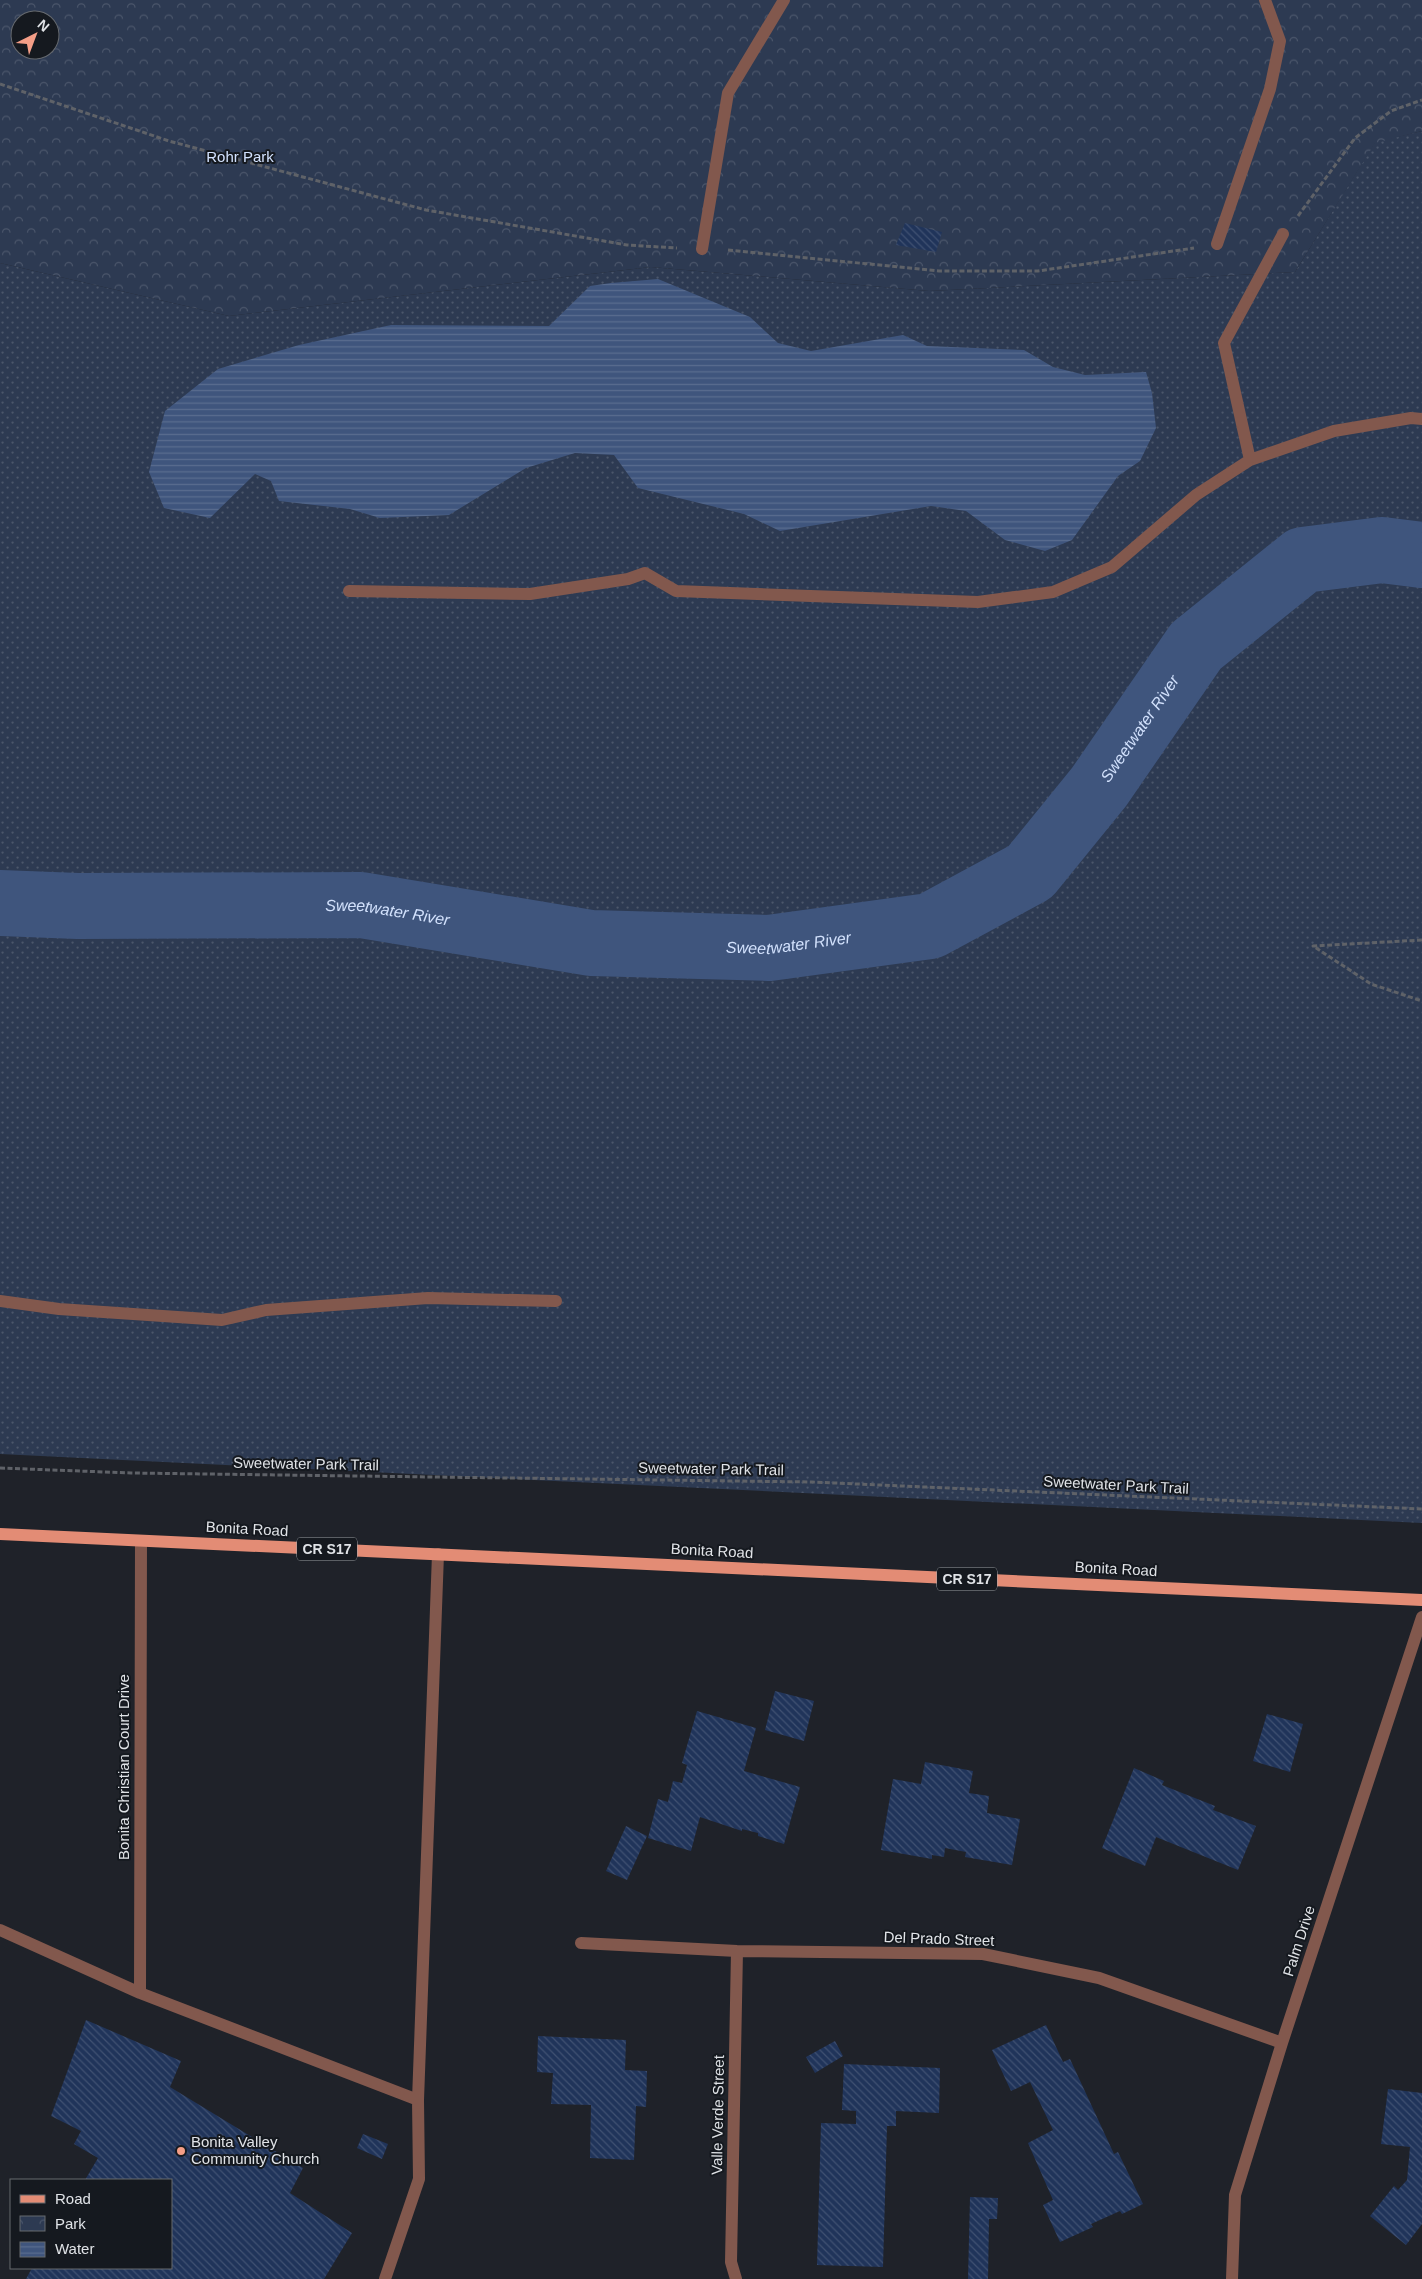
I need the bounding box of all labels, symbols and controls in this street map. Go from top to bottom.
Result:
north arrow [10,10,60,60]
text: N [35,16,53,35]
park label: Rohr Park [206,148,274,165]
water label: Sweetwater River [1097,672,1183,785]
water label: Sweetwater River [325,897,451,929]
water label: Sweetwater River [726,929,853,957]
street label: Sweetwater Park Trail [233,1454,379,1473]
street label: Sweetwater Park Trail [638,1459,784,1478]
street label: Sweetwater Park Trail [1043,1472,1189,1497]
street label: Bonita Road [205,1518,289,1539]
road number: CR S17 [297,1538,357,1560]
street label: Bonita Road [670,1540,754,1561]
street label: Bonita Road [1074,1558,1158,1579]
road number: CR S17 [937,1568,997,1590]
street label: Bonita Christian Court Drive [115,1674,132,1860]
street label: Palm Drive [1279,1903,1318,1978]
street label: Del Prado Street [883,1928,996,1949]
street label: Valle Verde Street [708,2054,727,2175]
place label: Bonita Valley Community Church [191,2133,319,2167]
marker: Bonita Valley Community Church [175,2145,187,2157]
legend [10,2179,172,2269]
text: Road [55,2190,91,2207]
text: Park [55,2215,86,2232]
text: Water [55,2240,94,2257]

